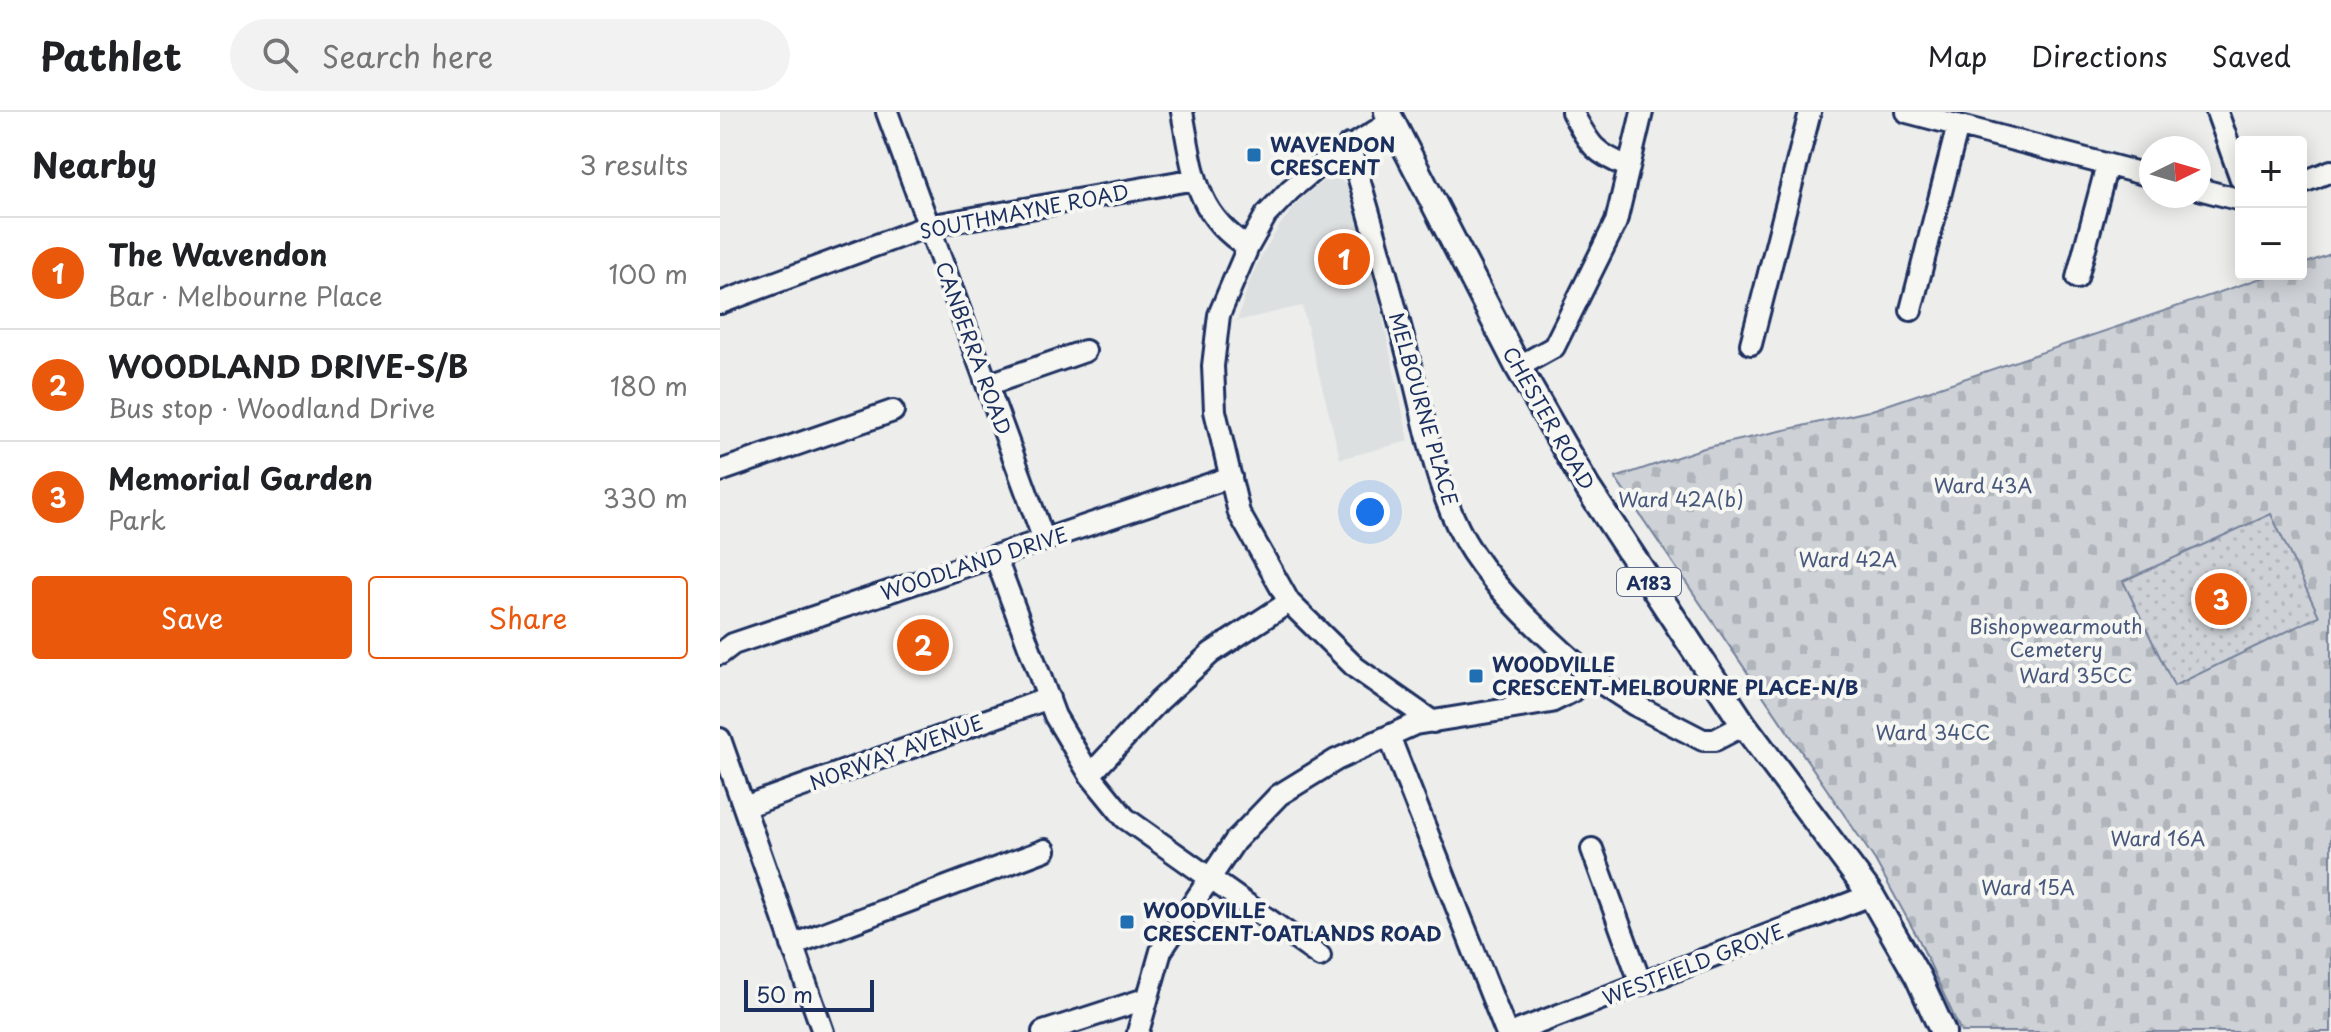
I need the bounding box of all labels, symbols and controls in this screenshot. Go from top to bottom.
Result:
search box [230,19,790,91]
text: Pathlet [40,27,182,84]
icon: search [258,33,302,77]
text: Search here [322,33,493,78]
text: Map [1928,34,1987,77]
text: Directions [2031,34,2168,77]
text: Saved [2212,34,2291,77]
place label: WAVENDON CRESCENT [1270,129,1395,182]
north arrow [2139,136,2211,208]
map controls [2235,136,2307,280]
button: + [2235,136,2307,208]
text: Nearby [32,138,157,190]
text: 3 results [580,145,688,184]
marker: WAVENDON CRESCENT [1245,146,1263,164]
street label: SOUTHMAYNE ROAD [917,176,1131,246]
button: − [2235,208,2307,280]
pin: 1 [1318,229,1370,289]
text: The Wavendon [108,231,328,276]
text: 1 [52,254,64,293]
text: 100 m [608,254,688,293]
street label: CANBERRA ROAD [929,257,1019,439]
text: Bar · Melbourne Place [108,276,382,315]
street label: MELBOURNE PLACE [1382,309,1466,509]
street label: CHESTER ROAD [1496,341,1602,495]
text: WOODLAND DRIVE-S/B [108,343,468,388]
text: 2 [49,366,67,405]
text: 180 m [610,366,688,405]
text: Bus stop · Woodland Drive [108,388,435,427]
text: Memorial Garden [108,455,373,500]
park label: Ward 43A [1934,470,2032,500]
text: 3 [49,478,67,517]
text: 330 m [603,478,688,517]
park label: Ward 42A(b) [1618,484,1744,514]
your location [1350,492,1390,532]
text: Park [108,500,166,539]
street label: WOODLAND DRIVE [877,519,1071,607]
park label: Ward 42A [1799,544,1897,574]
road number: A183 [1617,568,1681,596]
pin: 3 [2195,569,2247,629]
button: Save [32,576,352,659]
button: Share [368,576,688,659]
park label: Bishopwearmouth Cemetery [1969,611,2143,664]
pin: 2 [897,615,949,675]
place label: WOODVILLE CRESCENT-MELBOURNE PLACE-N/B [1492,649,1858,702]
park label: Ward 35CC [2019,660,2133,690]
marker: WOODVILLE CRESCENT-MELBOURNE PLACE-N/B [1467,667,1485,685]
street label: NORWAY AVENUE [805,707,987,797]
park label: Ward 34CC [1876,717,1990,747]
park label: Ward 16A [2111,823,2205,853]
park label: Ward 15A [1981,872,2075,902]
place label: WOODVILLE CRESCENT-OATLANDS ROAD [1143,895,1442,948]
marker: WOODVILLE CRESCENT-OATLANDS ROAD [1118,913,1136,931]
street label: WESTFIELD GROVE [1598,916,1788,1012]
scale bar [744,976,874,1012]
text: 50 m [756,977,813,1010]

